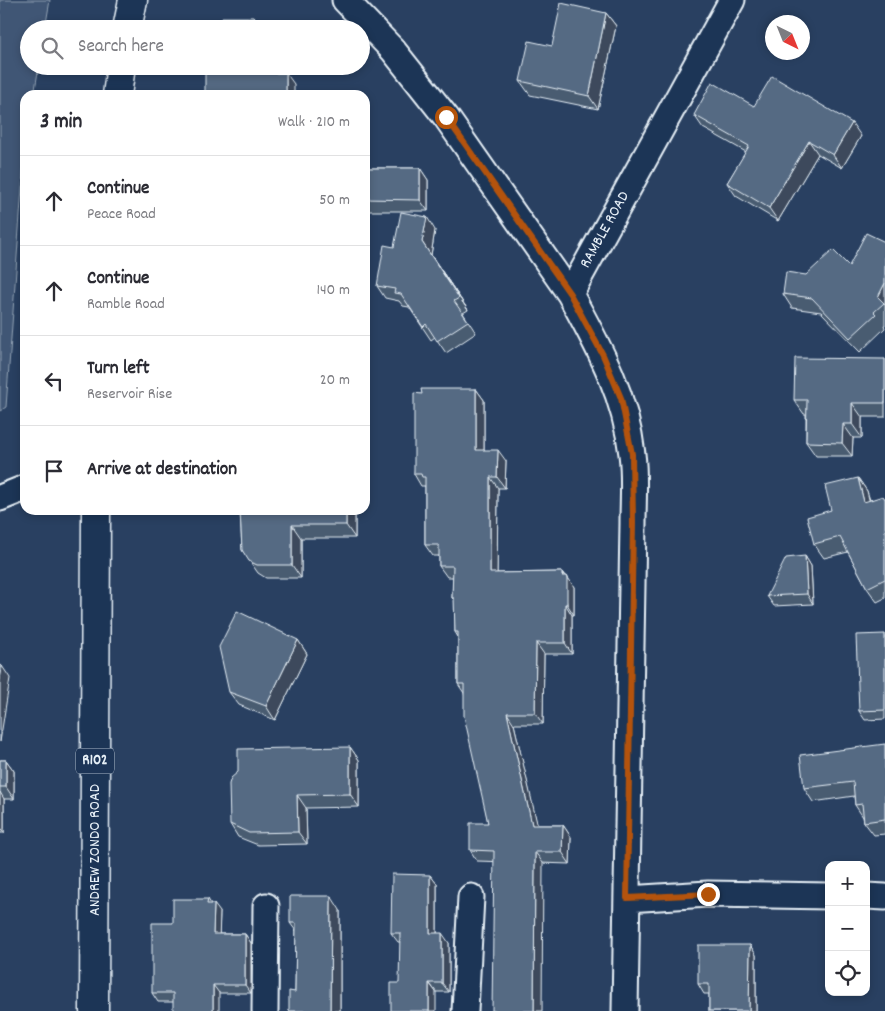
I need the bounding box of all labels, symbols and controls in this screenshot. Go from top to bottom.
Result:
north arrow [765,15,810,60]
search box [20,20,370,75]
icon: search [38,34,66,62]
text: Search here [78,34,164,61]
route start [435,106,458,129]
text: 3 min [40,108,82,138]
text: Walk · 210 m [278,111,350,134]
text: Continue [87,176,149,203]
icon: ahead [40,187,68,215]
street label: RAMBLE ROAD [574,187,636,273]
text: 50 m [319,189,350,212]
text: Peace Road [87,203,156,226]
text: Continue [87,266,149,293]
icon: ahead [40,277,68,305]
text: 140 m [316,279,350,302]
text: Ramble Road [87,293,165,316]
text: Turn left [87,356,150,383]
icon: left [40,367,68,395]
text: 20 m [320,369,350,392]
text: Reservoir Rise [87,383,172,406]
icon: arrive [40,457,68,485]
text: Arrive at destination [87,457,237,484]
road number: R102 [76,748,114,774]
street label: ANDREW ZONDO ROAD [84,784,107,916]
map controls [825,861,870,996]
button: + [825,861,870,906]
route end [697,883,720,906]
button: − [825,906,870,951]
button: locate [825,951,870,996]

